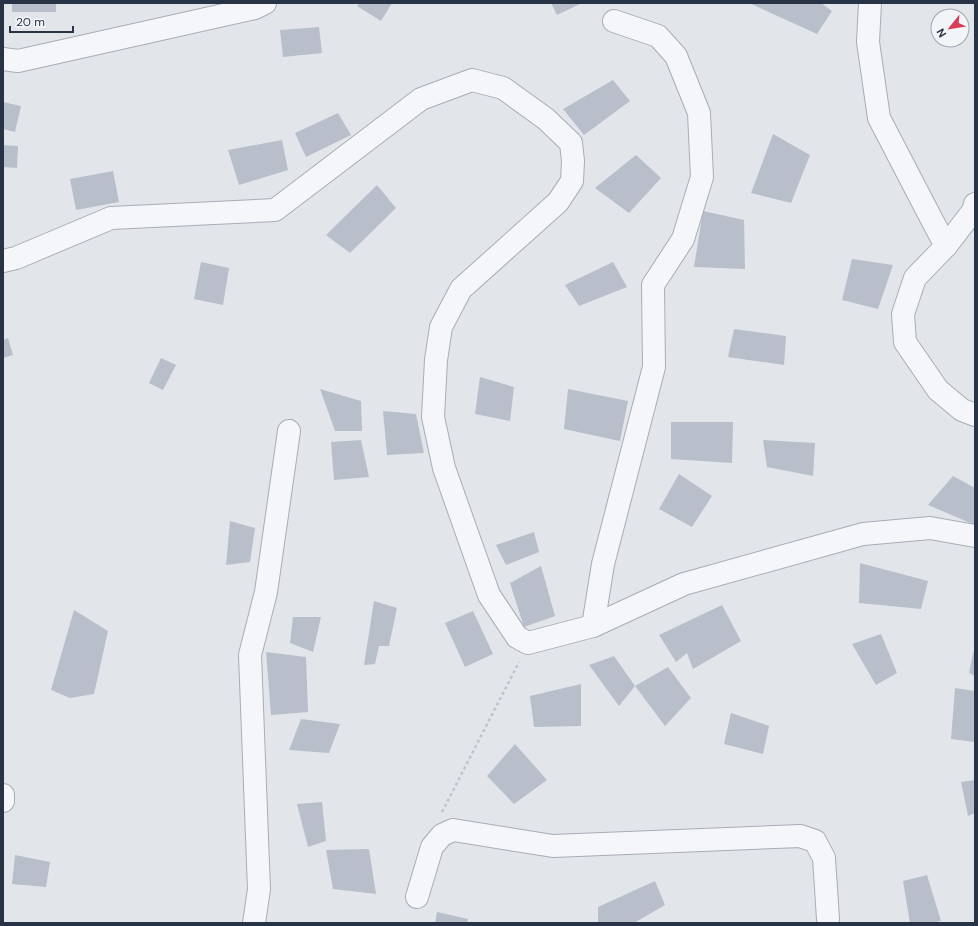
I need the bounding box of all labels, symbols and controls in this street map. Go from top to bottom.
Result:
scale bar [10,8,73,34]
north arrow [930,8,970,48]
text: 20 m [16,14,45,30]
text: N [933,26,949,40]

